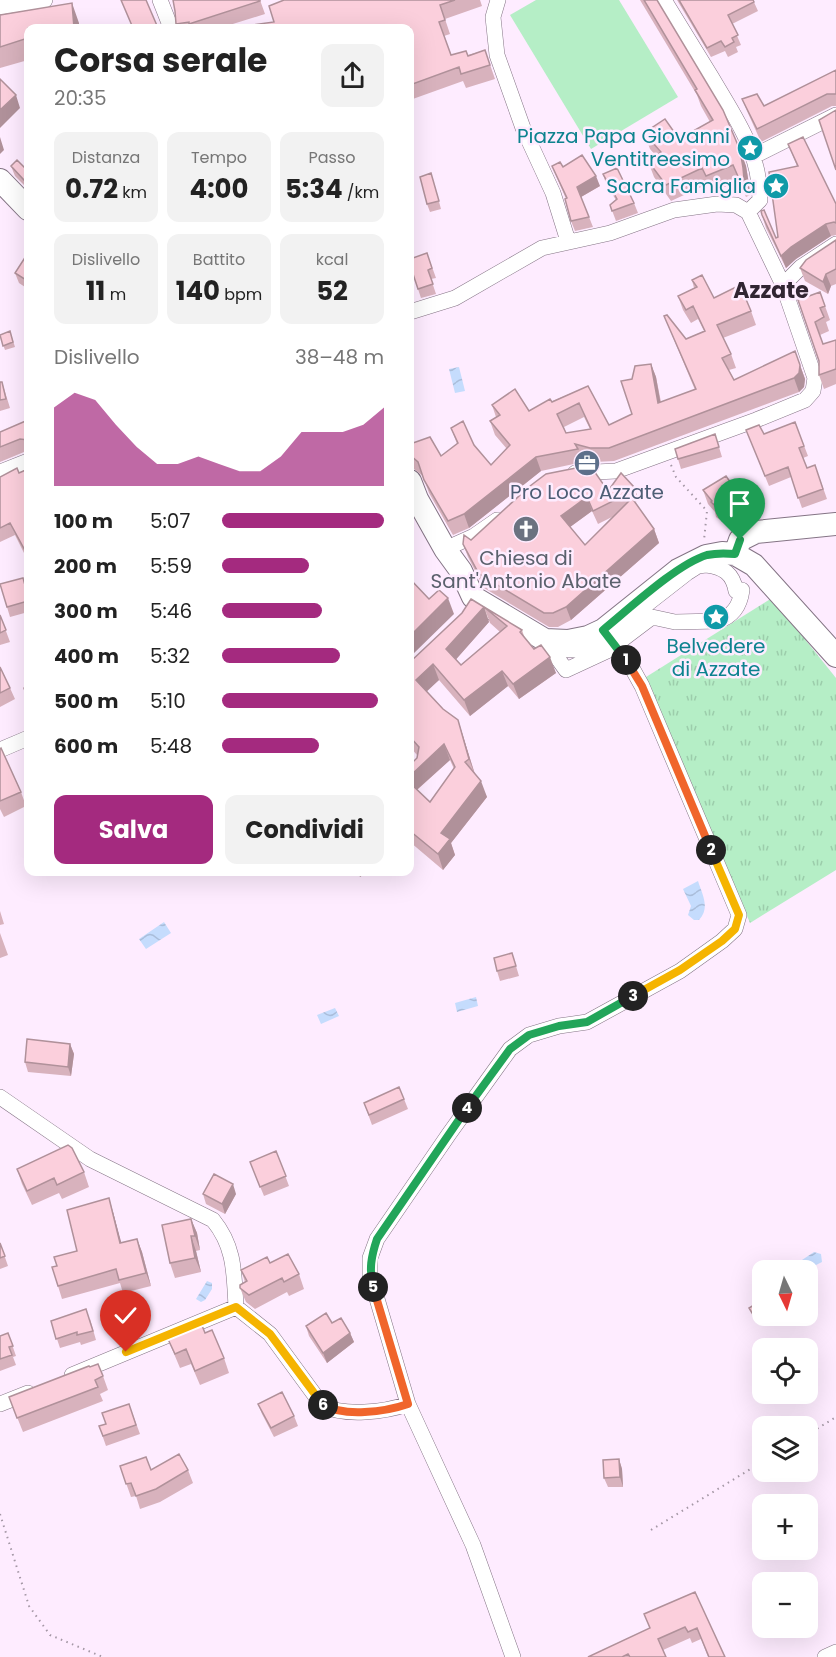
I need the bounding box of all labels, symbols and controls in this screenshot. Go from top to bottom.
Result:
text: Corsa serale [54,37,267,84]
button: share [321,44,384,107]
text: 20:35 [54,84,107,112]
place label: Piazza Papa Giovanni Ventitreesimo [517,122,730,173]
place icon: Piazza Papa Giovanni Ventitreesimo [735,133,765,163]
text: Distanza [72,146,140,169]
text: Tempo [191,146,247,169]
text: Passo [308,146,356,169]
text: 0.72 [65,171,118,207]
text: 4:00 [190,171,248,207]
text: 5:34 [285,171,343,207]
place icon: Sacra Famiglia [761,171,791,201]
place label: Sacra Famiglia [606,172,756,200]
text: km [118,181,147,204]
text: /km [343,181,379,204]
text: Dislivello [72,248,140,271]
text: Battito [193,248,245,271]
text: kcal [316,248,348,271]
text: 11 [86,273,105,309]
text: 140 [176,273,220,309]
text: 52 [316,273,348,309]
district label: Azzate [733,275,809,306]
text: m [105,283,126,306]
text: bpm [220,283,262,306]
text: Dislivello [54,343,140,371]
text: 38–48 m [295,343,384,371]
office icon: Pro Loco Azzate [572,448,602,478]
place label: Pro Loco Azzate [510,478,664,506]
pin [714,478,765,540]
icon: arrive [723,487,756,520]
text: 100 m [54,507,113,535]
text: 5:07 [150,507,190,535]
church icon: Chiesa di Sant'Antonio Abate [511,514,541,544]
place label: Chiesa di Sant'Antonio Abate [431,544,621,595]
text: 200 m [54,552,117,580]
text: 5:59 [150,552,192,580]
text: 300 m [54,597,118,625]
text: 5:46 [150,597,192,625]
place icon: Belvedere di Azzate [701,602,731,632]
place label: Belvedere di Azzate [667,632,765,683]
text: 400 m [54,642,119,670]
text: 5:32 [150,642,190,670]
pin: 1 [611,645,641,675]
text: 1 [623,648,629,671]
text: 500 m [54,687,119,715]
text: 5:10 [150,687,186,715]
text: 600 m [54,732,118,760]
text: 5:48 [150,732,192,760]
button: Salva [54,795,213,864]
button: Condividi [225,795,384,864]
pin: 2 [696,835,726,865]
text: 2 [706,838,716,861]
pin: 3 [618,981,648,1011]
text: 3 [628,984,638,1007]
pin: 4 [452,1093,482,1123]
text: 4 [462,1096,472,1119]
north arrow [752,1260,818,1326]
map controls [752,1260,818,1638]
pin: 5 [358,1272,388,1302]
text: 5 [368,1275,378,1298]
pin [100,1290,151,1352]
icon: check [109,1299,142,1332]
button: locate [752,1338,818,1404]
pin: 6 [308,1390,338,1420]
text: 6 [318,1393,328,1416]
button: layers [752,1416,818,1482]
button: + [752,1494,818,1560]
button: − [752,1572,818,1638]

